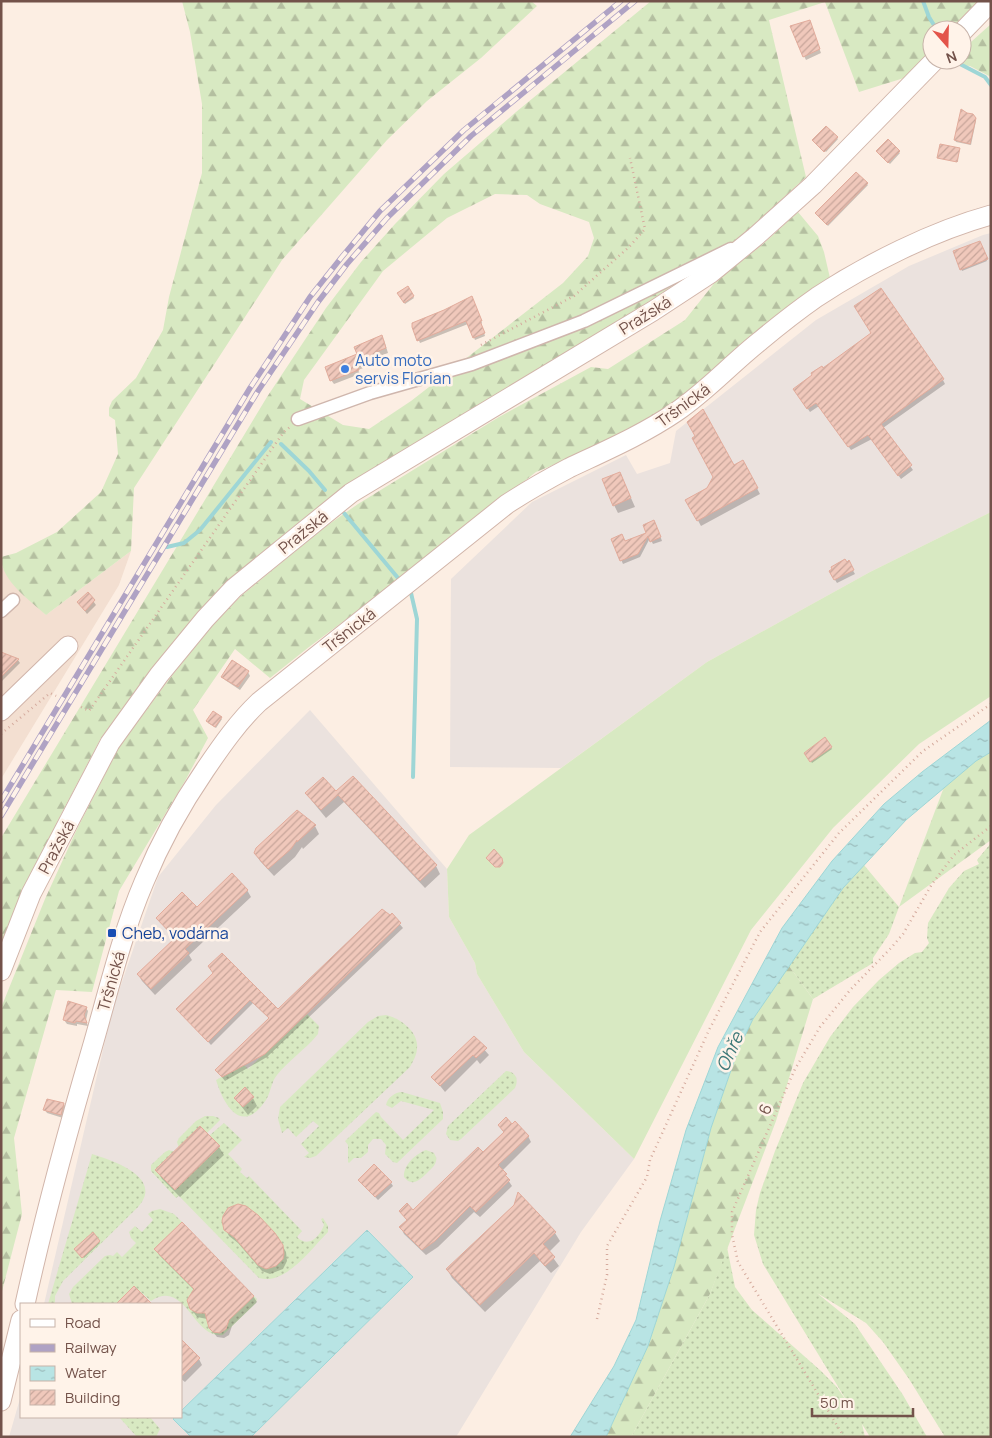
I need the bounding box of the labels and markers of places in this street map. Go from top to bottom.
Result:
place label: Auto moto servis Florian [355,349,451,389]
marker: Auto moto servis Florian [339,363,351,375]
place label: Cheb, vodárna [122,922,229,944]
marker: Cheb, vodárna [106,927,118,939]

